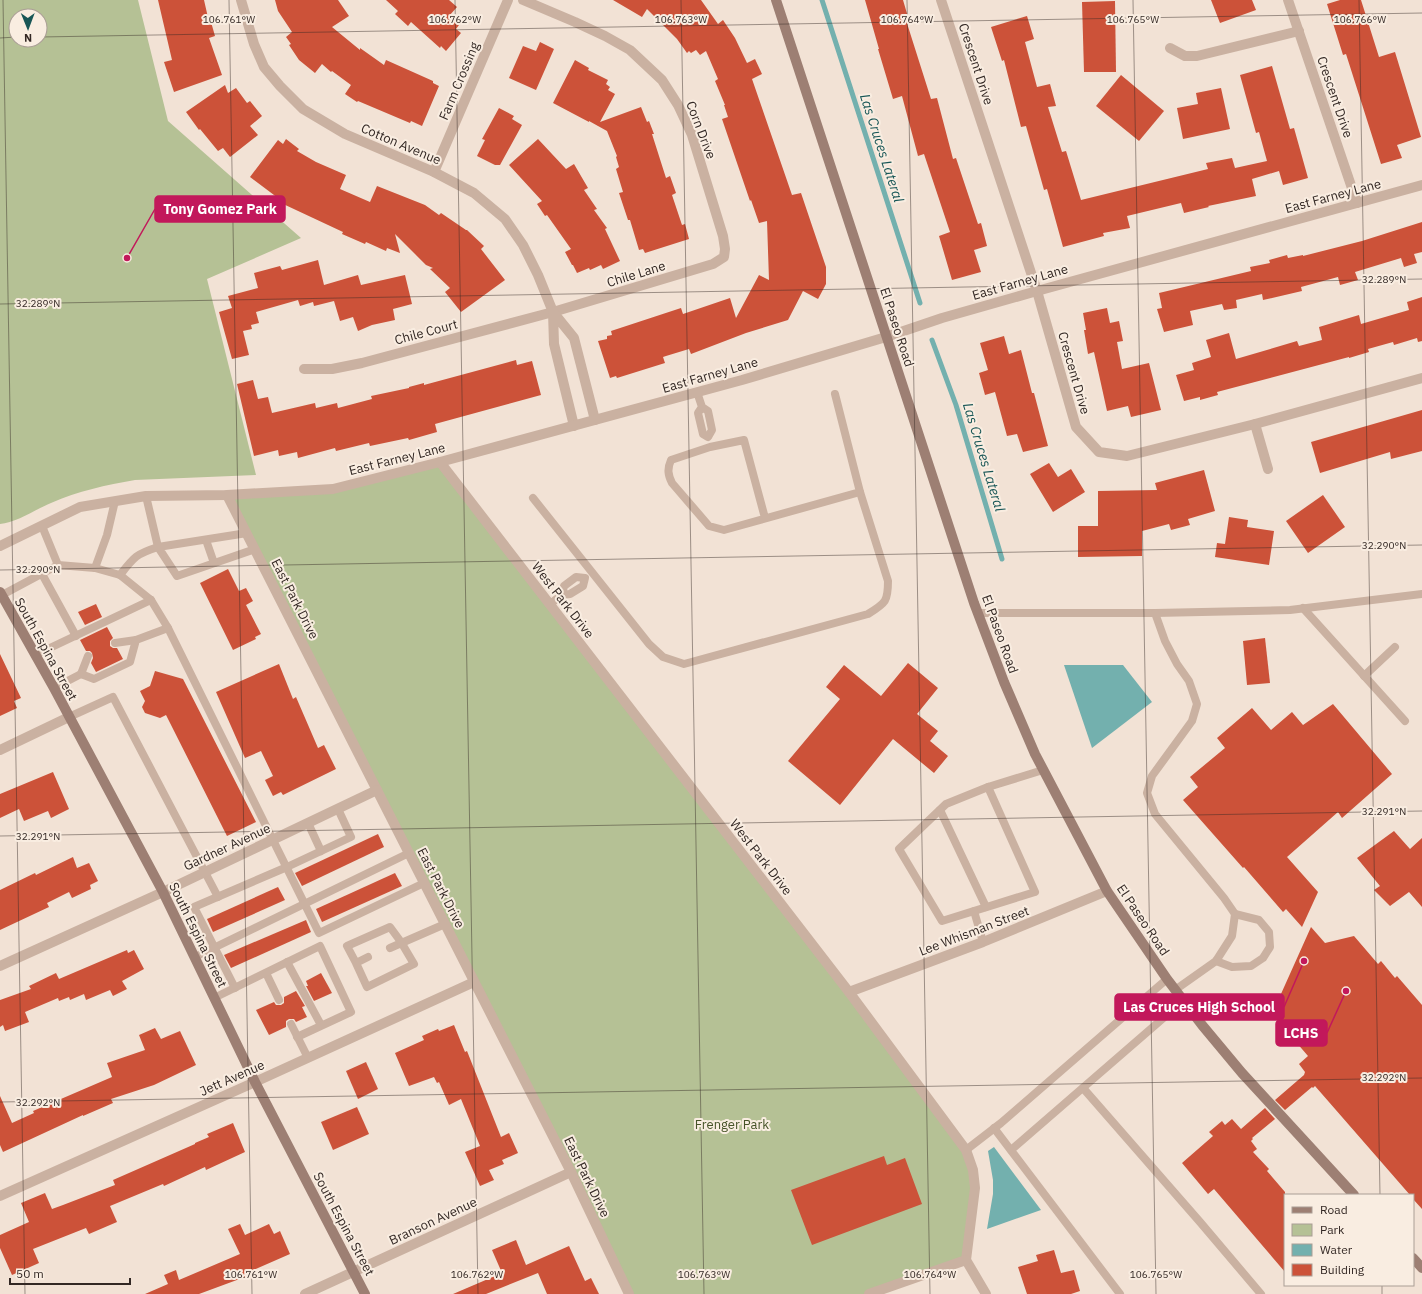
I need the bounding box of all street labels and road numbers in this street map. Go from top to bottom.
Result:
street label: Crescent Drive [955,21,997,107]
street label: Farm Crossing [435,39,483,123]
street label: Crescent Drive [1313,54,1357,140]
street label: Corn Drive [682,99,720,161]
street label: Cotton Avenue [358,119,444,169]
street label: East Farney Lane [1283,175,1383,217]
street label: Chile Lane [605,257,667,291]
street label: East Farney Lane [970,260,1070,304]
street label: El Paseo Road [876,285,918,369]
street label: Chile Court [393,315,459,349]
street label: Crescent Drive [1054,330,1094,416]
street label: East Farney Lane [660,353,760,397]
street label: East Farney Lane [347,439,447,479]
street label: East Park Drive [267,556,323,642]
street label: West Park Drive [528,559,598,641]
street label: El Paseo Road [978,592,1022,676]
street label: South Espina Street [11,595,81,703]
street label: West Park Drive [726,816,796,898]
street label: Gardner Avenue [181,819,273,875]
street label: East Park Drive [413,845,469,931]
street label: South Espina Street [165,880,231,990]
street label: El Paseo Road [1113,881,1173,959]
street label: Lee Whisman Street [916,902,1032,960]
street label: Jett Avenue [197,1056,267,1100]
street label: East Park Drive [560,1134,614,1220]
street label: South Espina Street [310,1169,378,1279]
street label: Branson Avenue [386,1193,480,1249]

